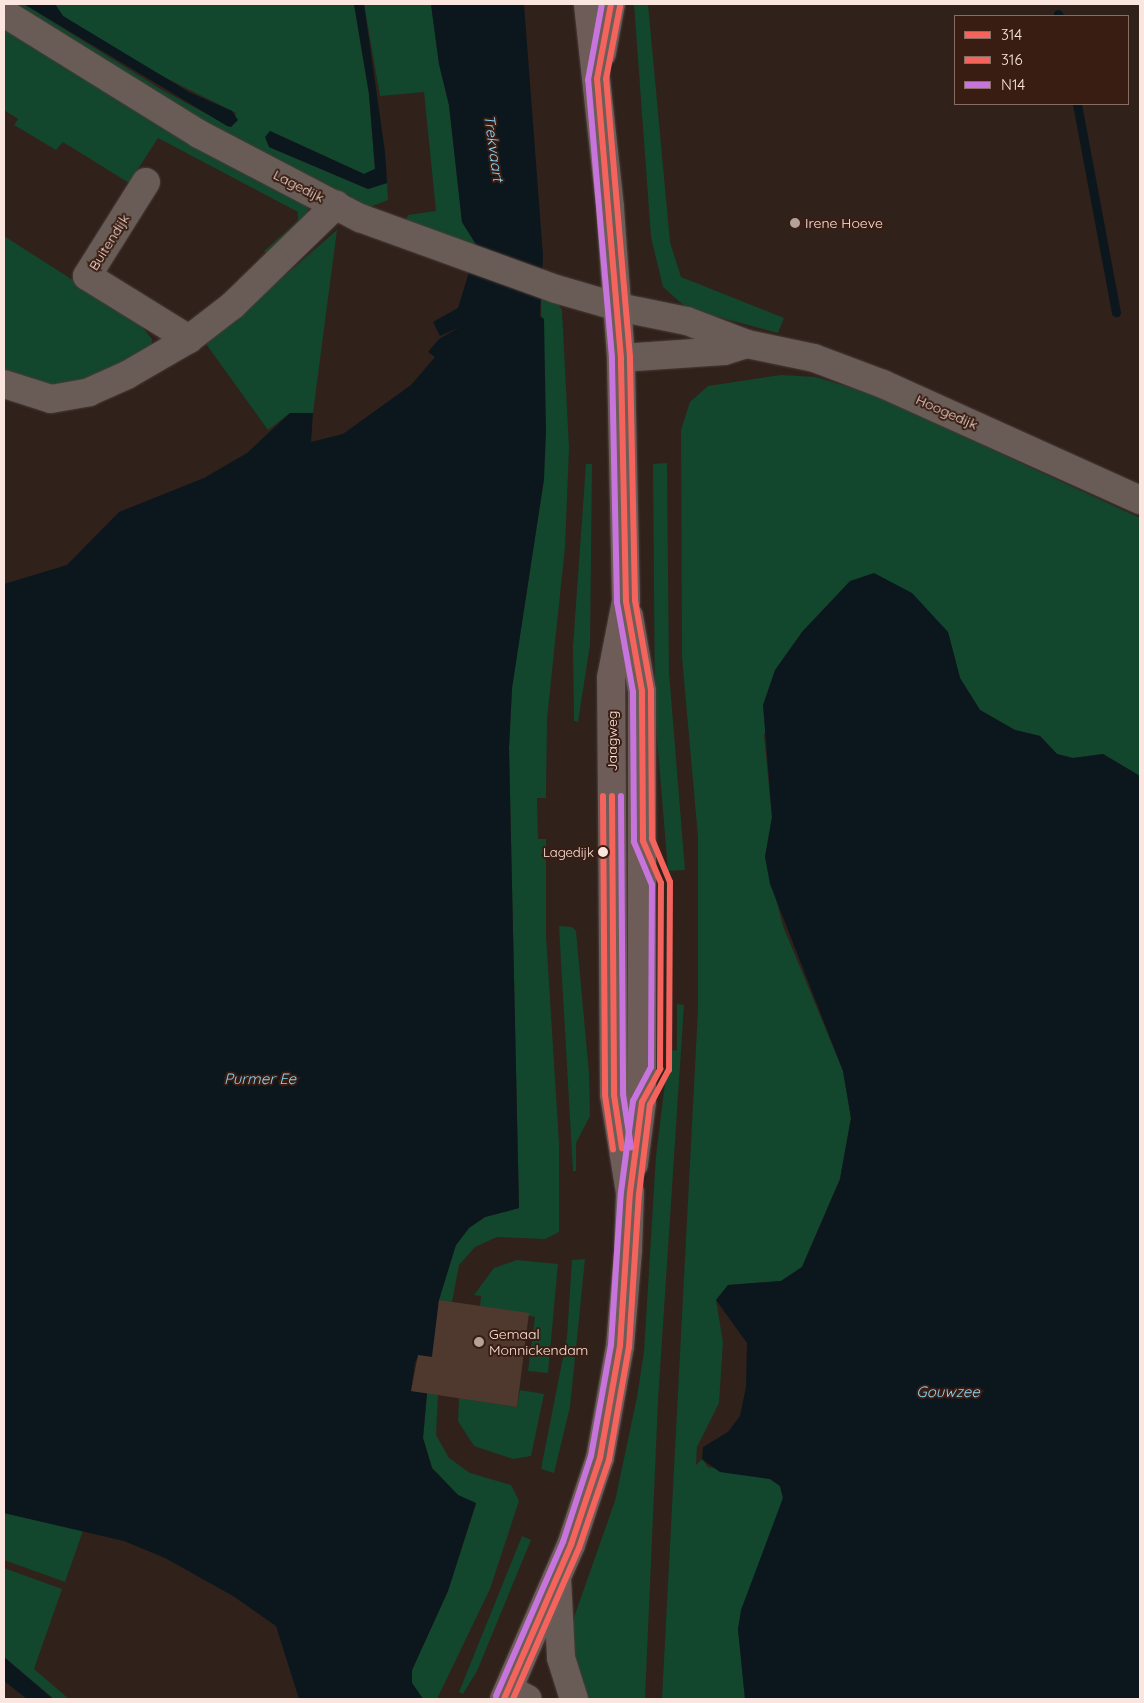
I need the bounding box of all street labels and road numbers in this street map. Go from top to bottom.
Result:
street label: Lagedijk [271,166,327,206]
street label: Buitendijk [85,211,133,273]
street label: Hoogedijk [913,391,981,433]
street label: Jaagweg [604,711,620,771]

